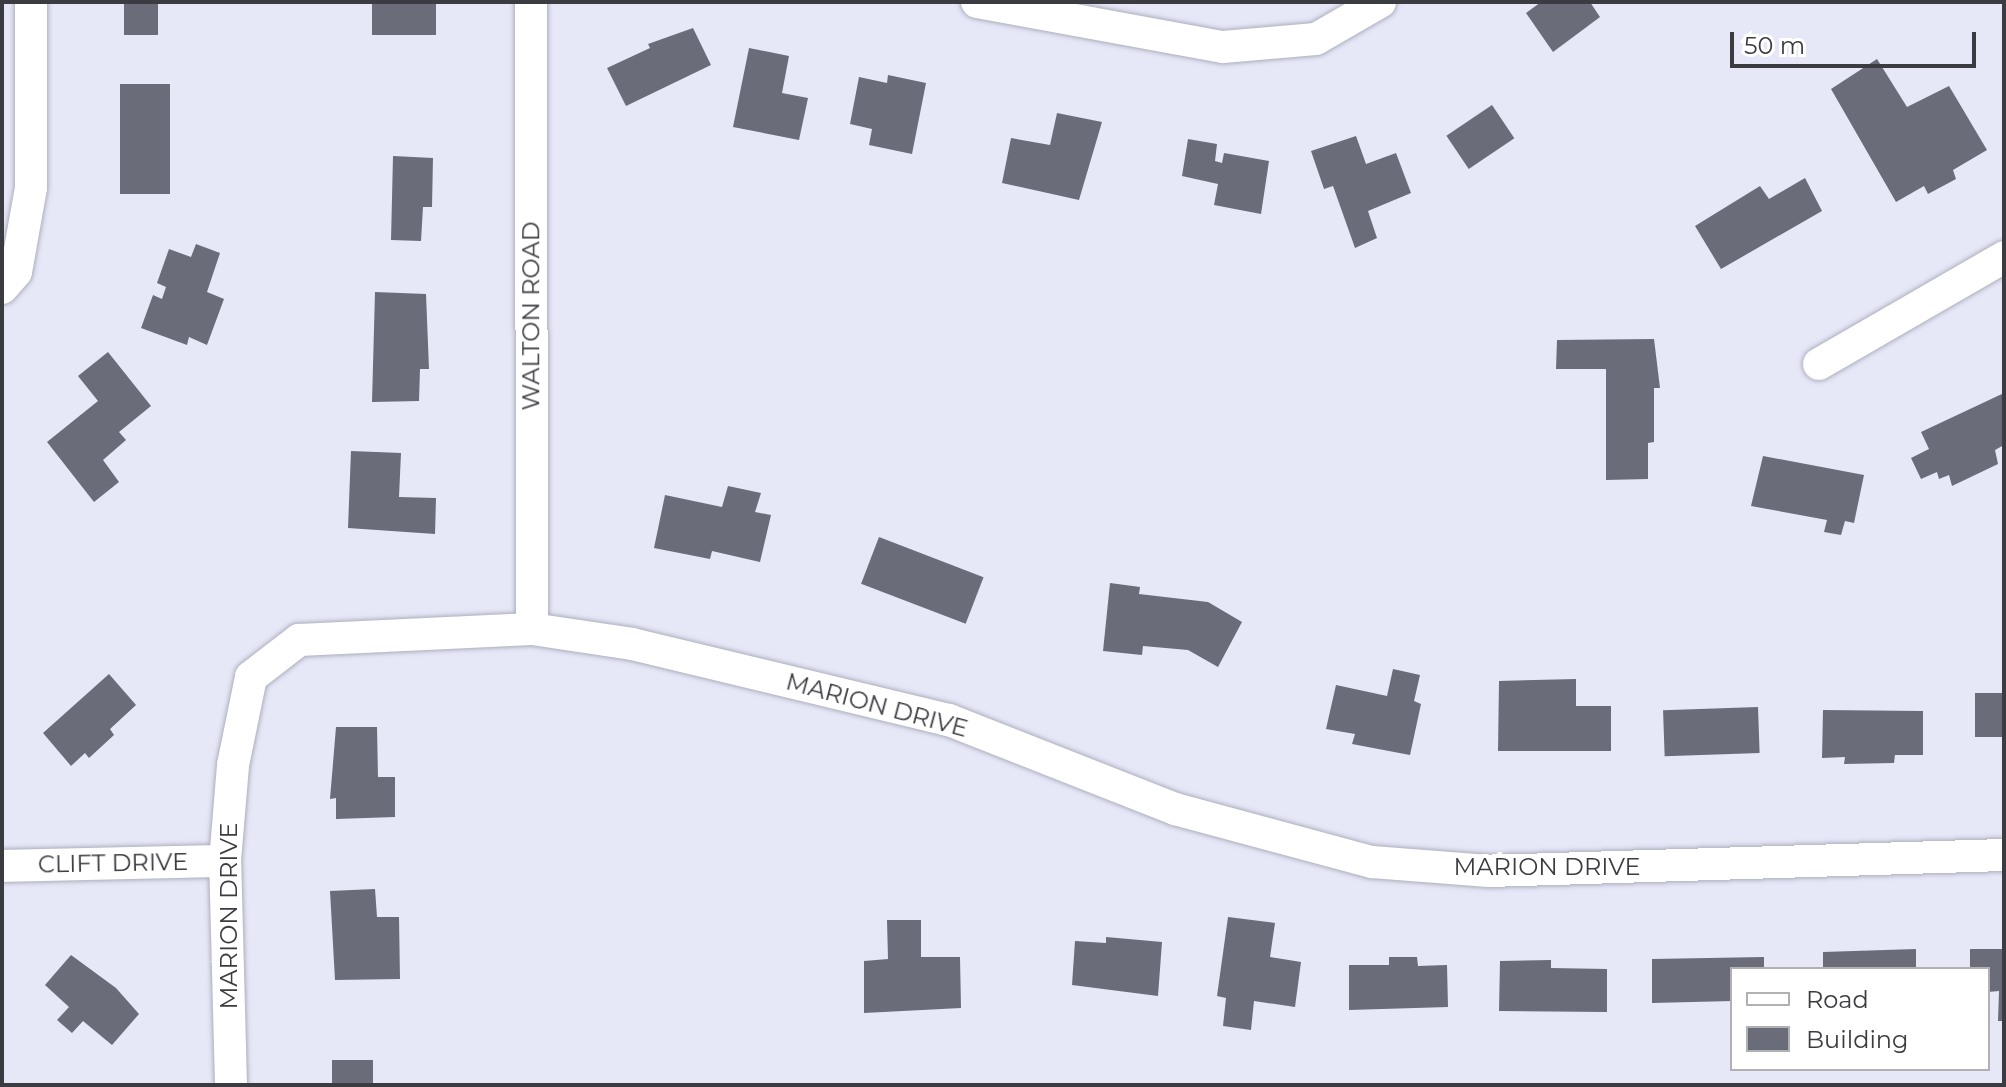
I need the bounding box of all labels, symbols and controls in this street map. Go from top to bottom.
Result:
scale bar [1734,16,1980,66]
text: 50 m [1744,31,1805,60]
street label: WALTON ROAD [517,221,545,411]
street label: MARION DRIVE [783,667,971,743]
street label: MARION DRIVE [215,822,243,1010]
street label: CLIFT DRIVE [38,847,188,879]
street label: MARION DRIVE [1453,853,1641,881]
legend [1730,967,1990,1071]
text: Road [1806,985,1869,1014]
text: Building [1806,1025,1909,1054]

